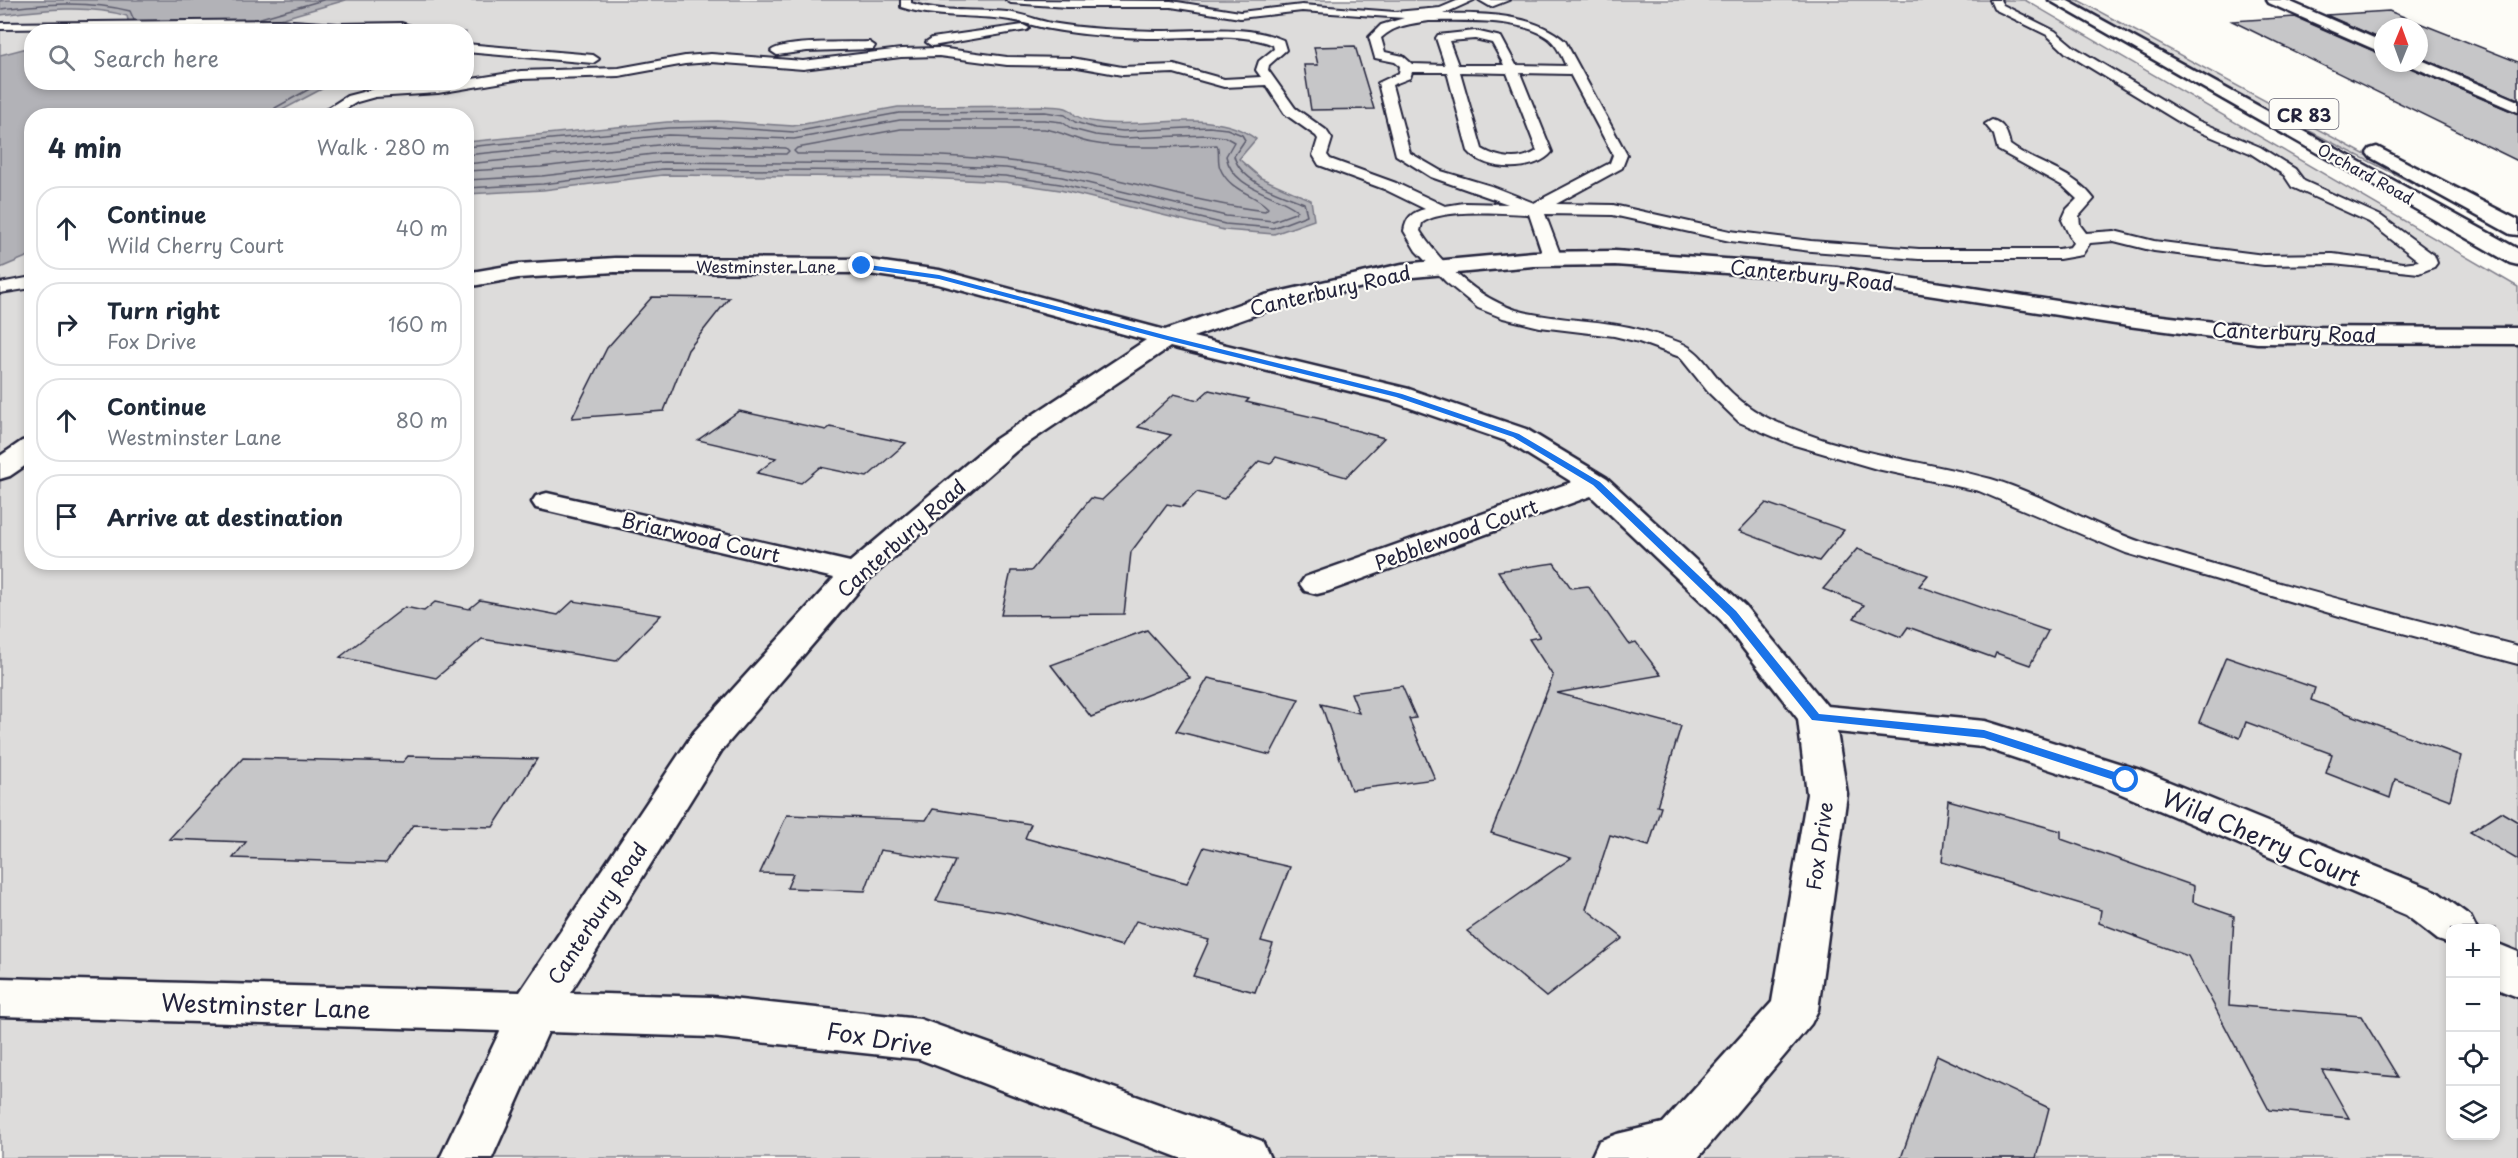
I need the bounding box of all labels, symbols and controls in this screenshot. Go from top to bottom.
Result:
north arrow [2374,18,2428,72]
search box [24,24,474,90]
icon: search [45,41,78,74]
text: Search here [93,41,219,74]
road number: CR 83 [2270,99,2338,129]
text: 4 min [48,128,122,167]
text: Walk · 280 m [317,132,450,162]
street label: Orchard Road [2314,137,2418,209]
text: Continue [107,197,206,230]
icon: ahead [50,212,83,245]
text: 40 m [396,213,448,243]
text: Wild Cherry Court [107,230,284,260]
street label: Canterbury Road [1729,251,1895,299]
route end [848,252,874,278]
street label: Westminster Lane [696,254,836,278]
street label: Canterbury Road [1247,257,1413,323]
text: Turn right [107,293,220,326]
icon: right [50,308,83,341]
text: 160 m [388,309,448,339]
street label: Canterbury Road [2211,314,2377,350]
text: Fox Drive [107,326,196,356]
text: Continue [107,389,206,422]
icon: ahead [50,404,83,437]
text: 80 m [396,405,448,435]
text: Westminster Lane [107,422,282,452]
street label: Canterbury Road [830,472,972,604]
street label: Pebblewood Court [1370,491,1542,577]
icon: arrive [50,500,83,533]
text: Arrive at destination [107,500,343,533]
street label: Briarwood Court [619,504,783,570]
route start [2112,766,2138,792]
street label: Wild Cherry Court [2157,779,2367,895]
street label: Fox Drive [1798,800,1840,892]
street label: Canterbury Road [540,836,654,990]
map controls [2446,924,2500,1140]
button: + [2446,924,2500,978]
button: − [2446,978,2500,1032]
street label: Westminster Lane [161,983,371,1027]
street label: Fox Drive [824,1012,936,1064]
button: locate [2446,1032,2500,1086]
button: layers [2446,1086,2500,1140]

